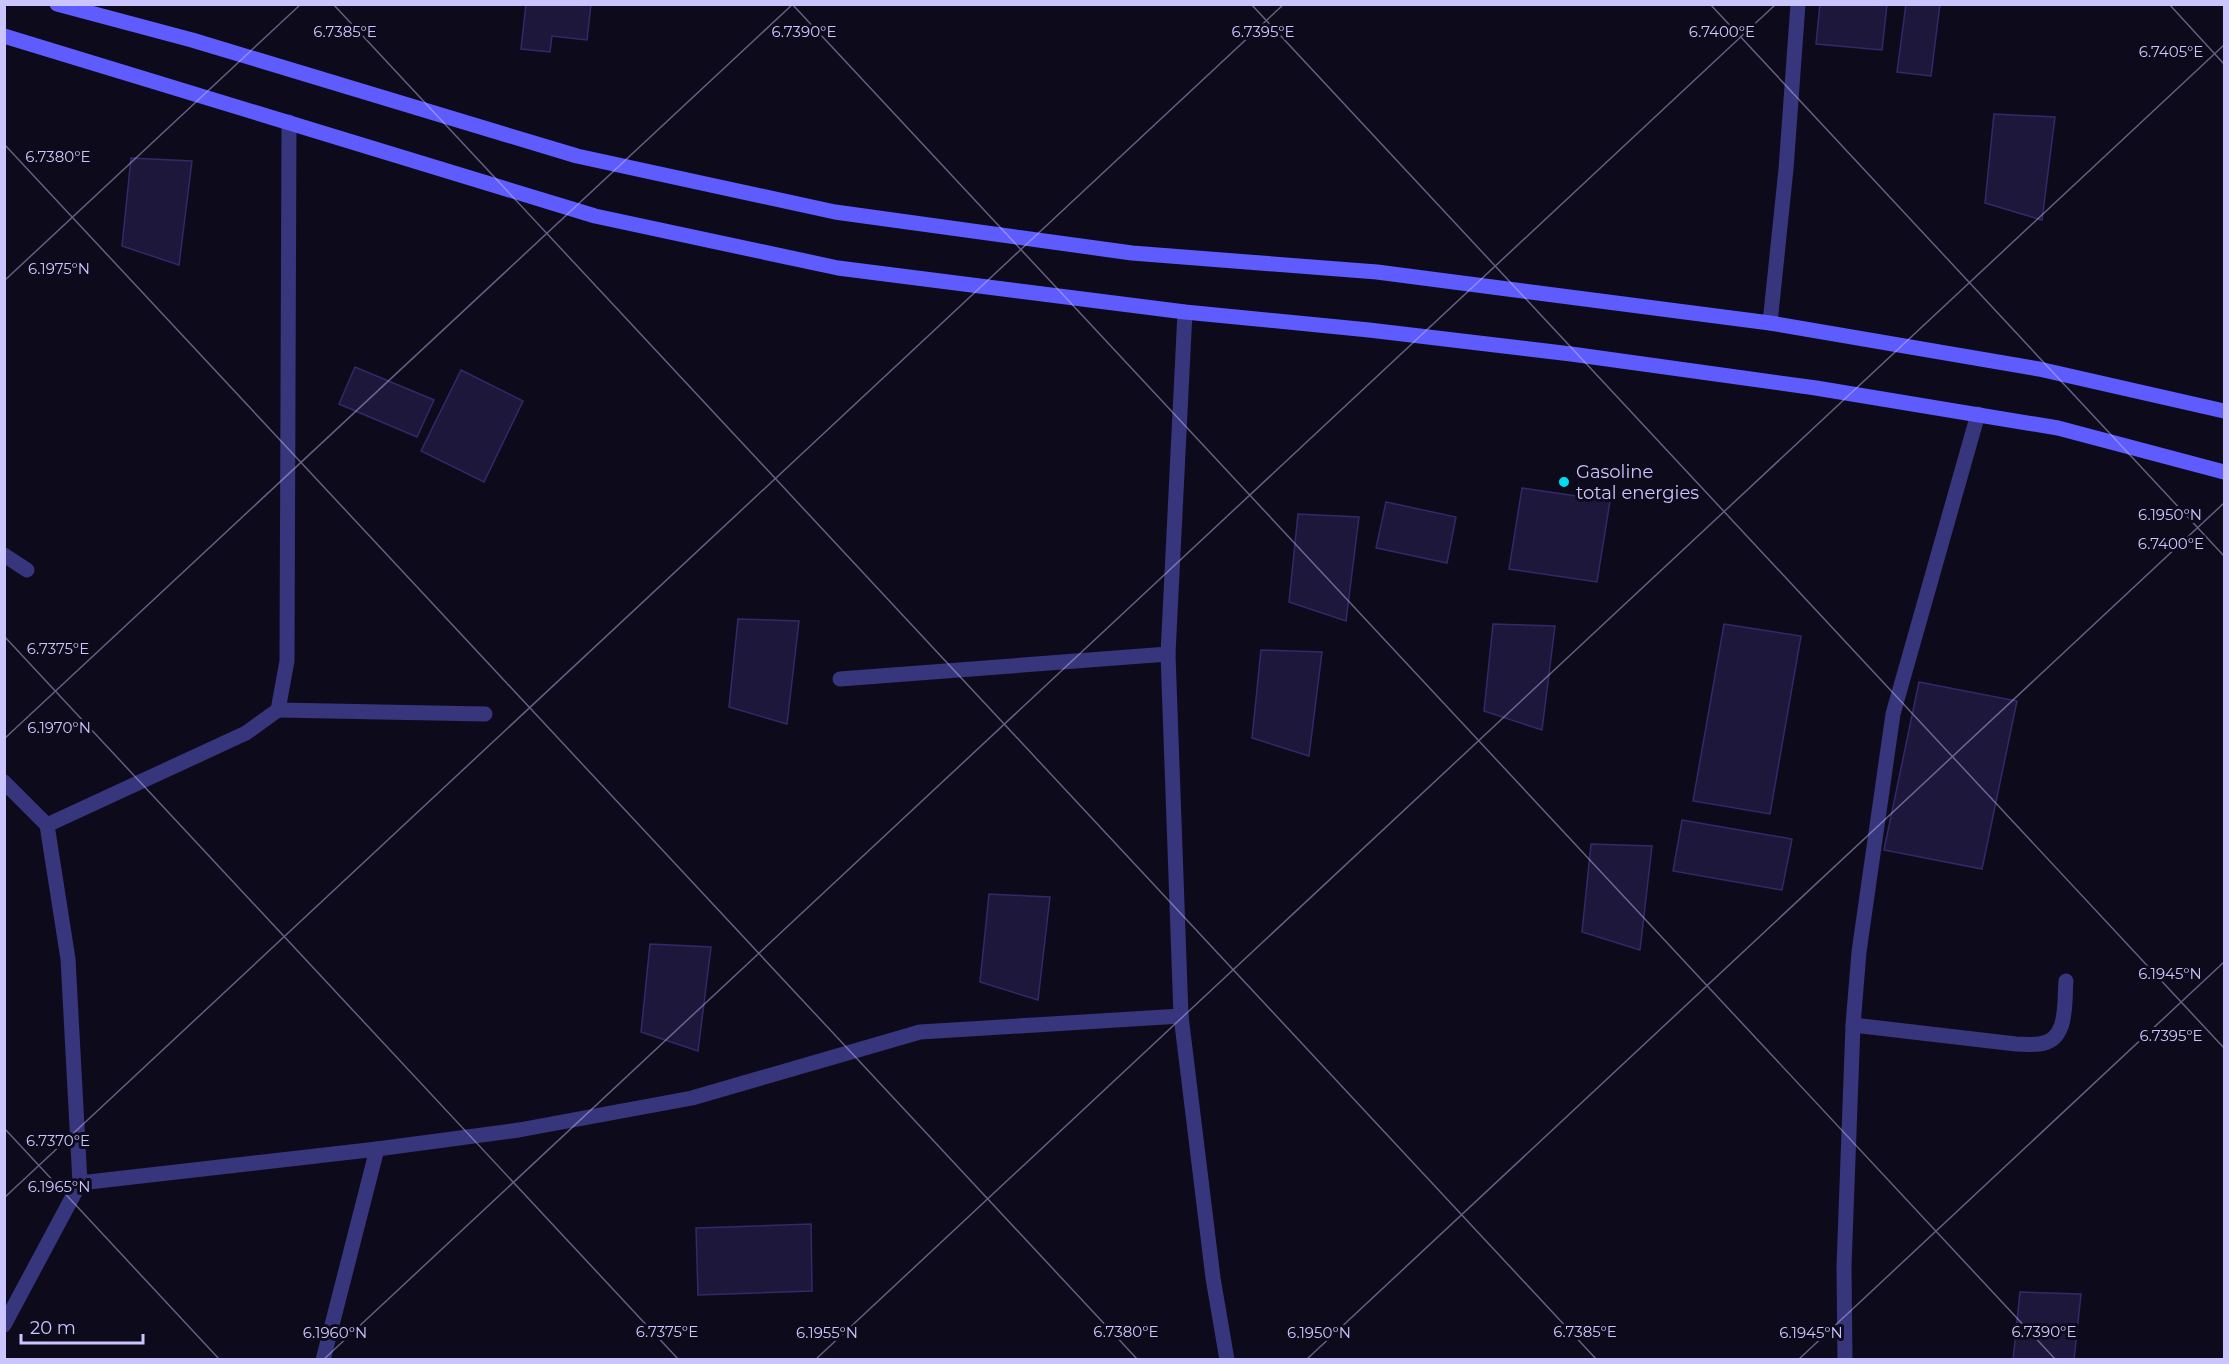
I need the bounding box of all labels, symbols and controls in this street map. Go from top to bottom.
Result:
text: 6.7385°E [313,22,377,41]
text: 6.7390°E [772,22,836,41]
text: 6.7395°E [1231,22,1295,41]
text: 6.7400°E [1689,22,1755,41]
text: 6.7405°E [2139,42,2203,61]
text: 6.7380°E [25,147,91,166]
text: 6.1975°N [28,259,90,278]
place label: Gasoline total energies [1576,461,1699,504]
marker: Gasoline total energies [1557,475,1571,489]
text: 6.1950°N [2138,505,2202,524]
text: 6.7400°E [2138,534,2204,553]
text: 6.7375°E [27,639,89,658]
text: 6.1970°N [27,718,91,737]
text: 6.1945°N [2138,964,2202,983]
text: 6.7395°E [2139,1026,2203,1045]
text: 6.7370°E [26,1131,90,1150]
text: 6.1965°N [28,1177,90,1196]
scale bar [21,1307,142,1345]
text: 20 m [30,1317,76,1339]
text: 6.7375°E [636,1322,698,1341]
text: 6.7380°E [1093,1322,1159,1341]
text: 6.7385°E [1553,1322,1617,1341]
text: 6.7390°E [2012,1322,2076,1341]
text: 6.1960°N [303,1323,367,1342]
text: 6.1955°N [796,1323,858,1342]
text: 6.1950°N [1287,1323,1351,1342]
text: 6.1945°N [1779,1323,1843,1342]

